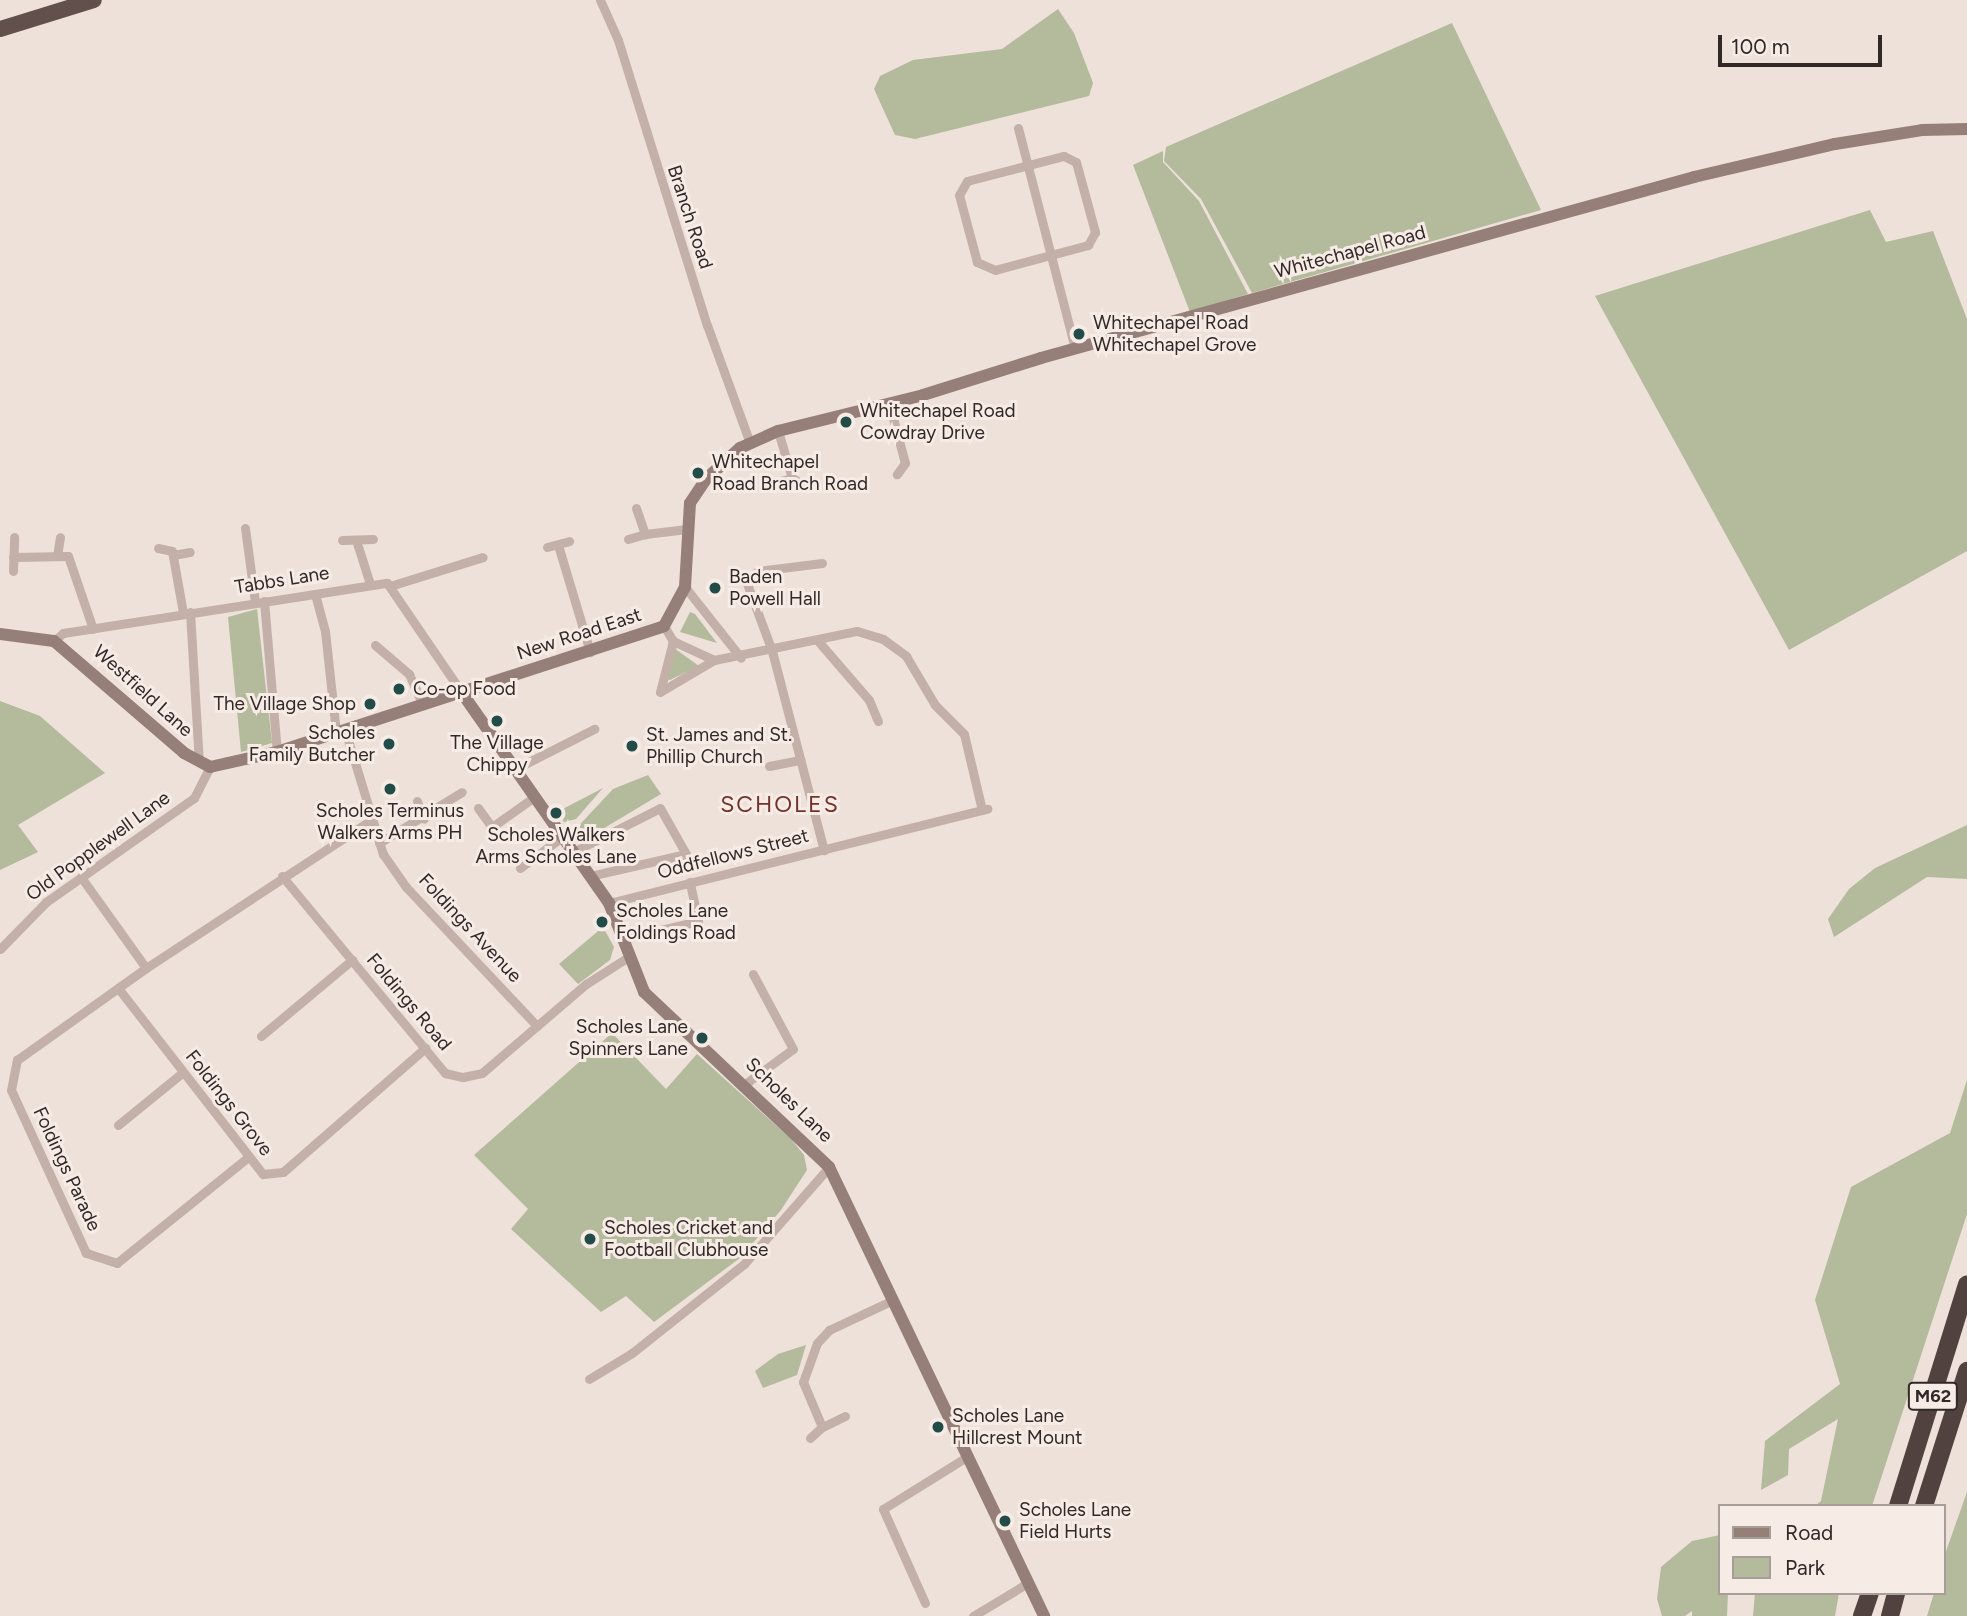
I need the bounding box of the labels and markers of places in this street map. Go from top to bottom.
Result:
place label: Whitechapel Road Whitechapel Grove [1093,312,1256,356]
marker: Whitechapel Road Whitechapel Grove [1071,326,1087,342]
place label: Whitechapel Road Cowdray Drive [860,400,1016,444]
marker: Whitechapel Road Cowdray Drive [838,414,854,430]
place label: Whitechapel Road Branch Road [712,451,868,495]
marker: Whitechapel Road Branch Road [690,465,706,481]
place label: Baden Powell Hall [729,566,821,610]
marker: Baden Powell Hall [707,580,723,596]
place label: Co-op Food [413,678,516,700]
marker: Co-op Food [391,681,407,697]
place label: The Village Shop [213,693,356,715]
marker: The Village Shop [362,696,378,712]
marker: The Village Chippy [489,713,505,729]
place label: Scholes Family Butcher [249,722,375,766]
place label: St. James and St. Phillip Church [646,724,792,768]
place label: The Village Chippy [450,732,544,776]
marker: Scholes Family Butcher [381,736,397,752]
marker: St. James and St. Phillip Church [624,738,640,754]
marker: Scholes Terminus Walkers Arms PH [382,781,398,797]
place label: Scholes Terminus Walkers Arms PH [316,800,464,844]
marker: Scholes Walkers Arms Scholes Lane [548,805,564,821]
place label: Scholes Walkers Arms Scholes Lane [475,824,637,868]
place label: Scholes Lane Foldings Road [616,900,736,944]
marker: Scholes Lane Foldings Road [594,914,610,930]
place label: Scholes Lane Spinners Lane [569,1016,688,1060]
marker: Scholes Lane Spinners Lane [694,1030,710,1046]
place label: Scholes Cricket and Football Clubhouse [604,1217,773,1261]
marker: Scholes Cricket and Football Clubhouse [582,1231,598,1247]
place label: Scholes Lane Hillcrest Mount [952,1405,1082,1449]
marker: Scholes Lane Hillcrest Mount [930,1419,946,1435]
place label: Scholes Lane Field Hurts [1019,1499,1131,1543]
marker: Scholes Lane Field Hurts [997,1513,1013,1529]

